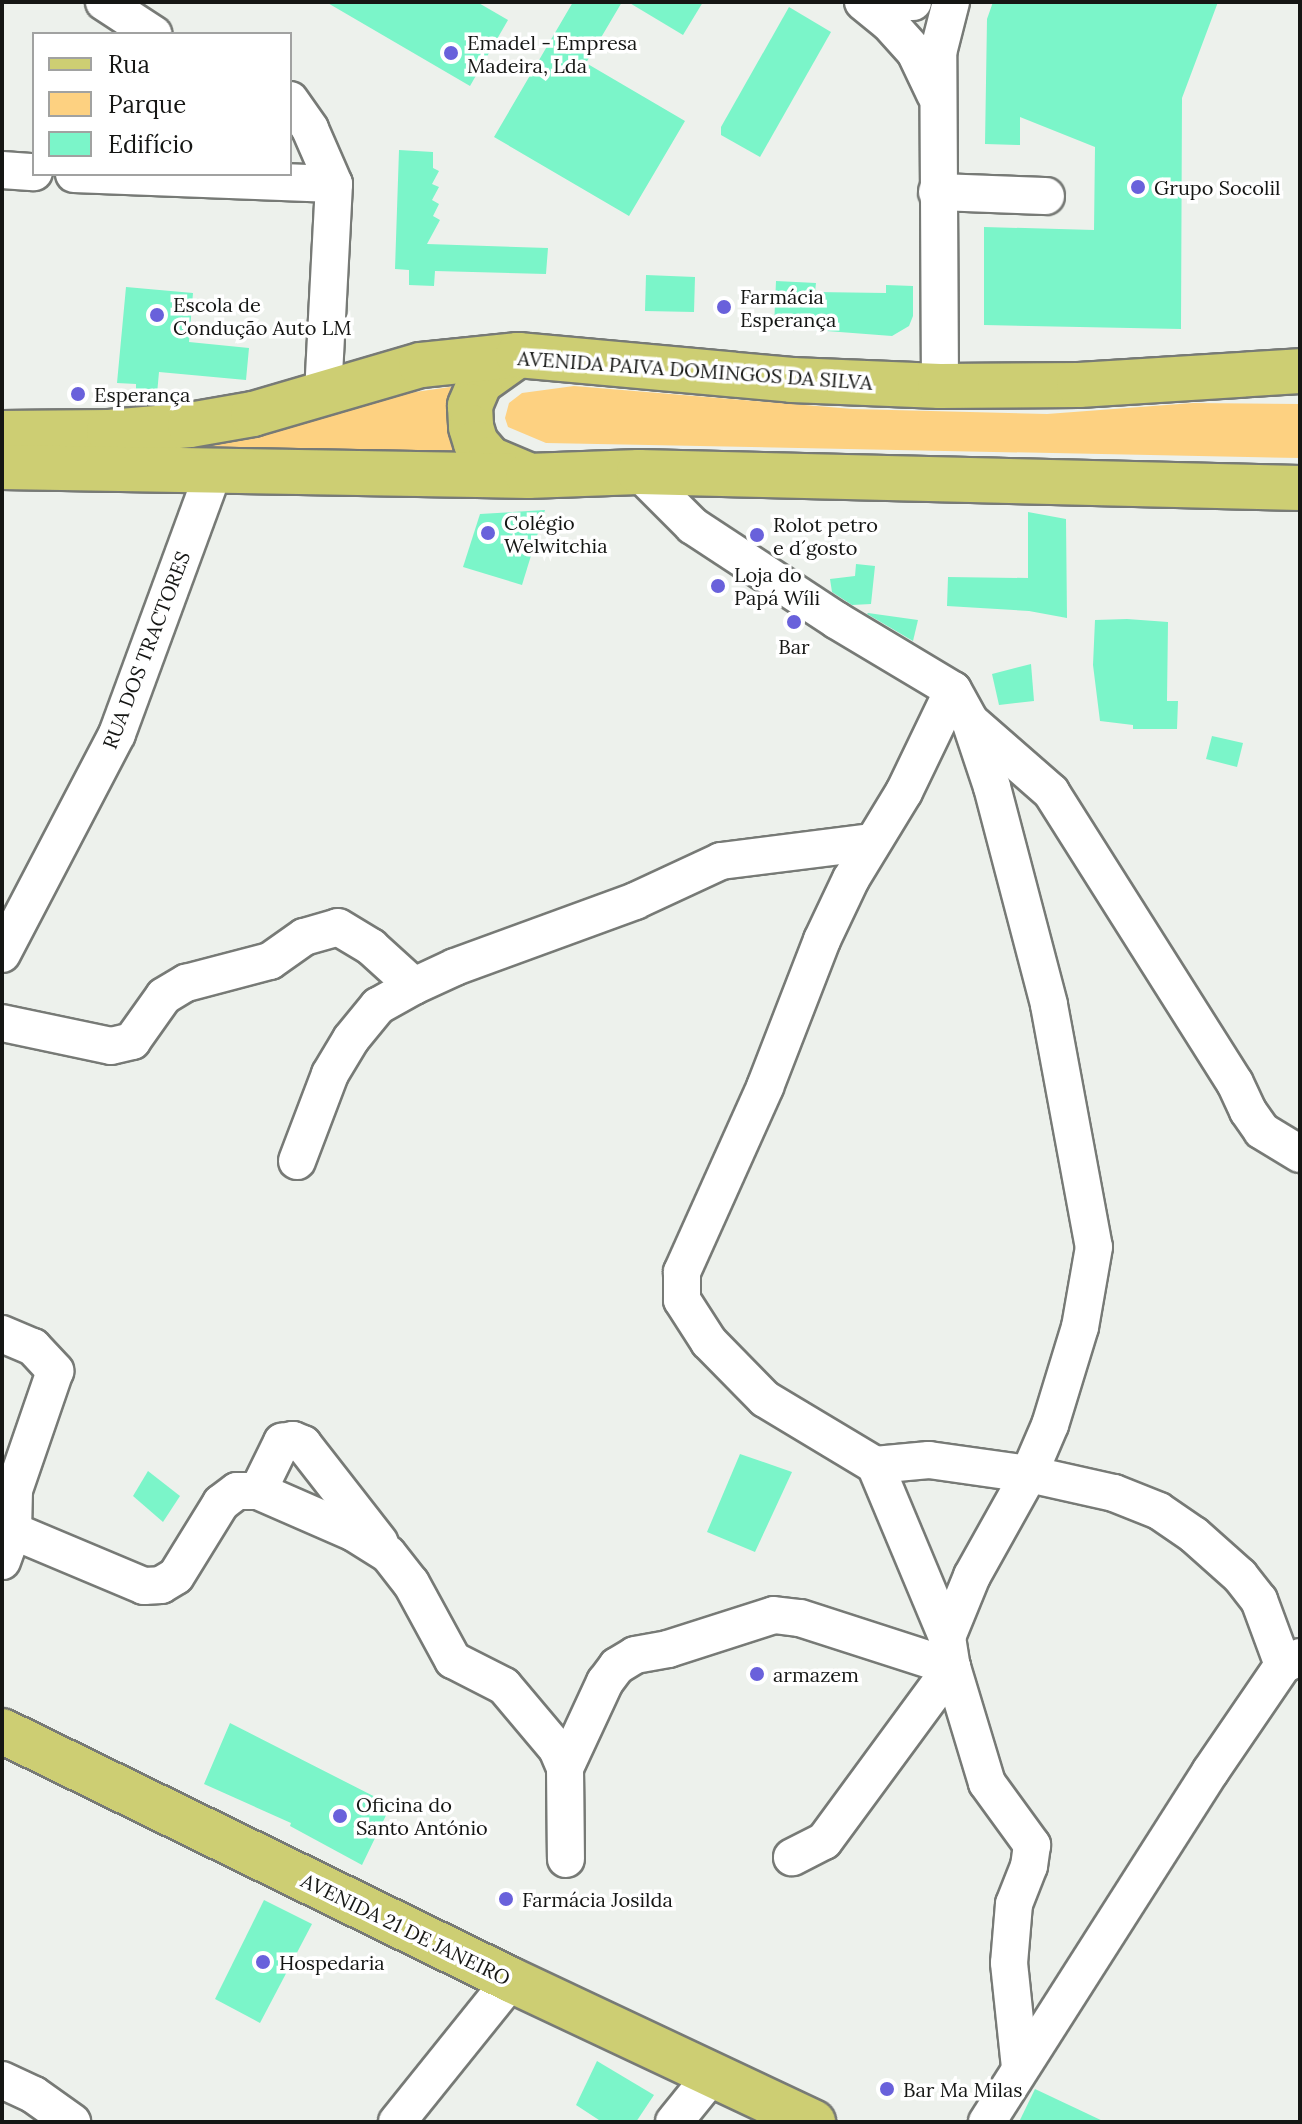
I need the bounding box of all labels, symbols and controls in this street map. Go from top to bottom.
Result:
place label: Emadel - Empresa Madeira, Lda [467,30,637,77]
legend [32,32,292,176]
marker: Emadel - Empresa Madeira, Lda [442,44,460,62]
text: Rua [108,49,150,80]
text: Parque [108,89,186,120]
text: Edifício [108,129,193,160]
place label: Grupo Socolil [1154,175,1280,199]
marker: Grupo Socolil [1129,178,1147,196]
place label: Farmácia Esperança [740,284,836,331]
place label: Escola de Condução Auto LM [173,292,352,339]
marker: Farmácia Esperança [715,298,733,316]
marker: Escola de Condução Auto LM [148,306,166,324]
street label: AVENIDA PAIVA DOMINGOS DA SILVA [517,346,873,394]
place label: Esperança [94,382,190,406]
marker: Esperança [69,385,87,403]
place label: Colégio Welwitchia [504,510,608,557]
place label: Rolot petro e d´gosto [773,512,878,559]
marker: Colégio Welwitchia [479,524,497,542]
marker: Rolot petro e d´gosto [748,526,766,544]
street label: RUA DOS TRACTORES [97,548,195,752]
place label: Loja do Papá Wíli [734,562,820,609]
marker: Loja do Papá Wíli [709,577,727,595]
marker: Bar [785,613,803,631]
place label: Bar [778,634,810,658]
place label: armazem [773,1662,859,1686]
marker: armazem [748,1665,766,1683]
place label: Oficina do Santo António [356,1792,488,1839]
marker: Oficina do Santo António [331,1807,349,1825]
street label: AVENIDA 21 DE JANEIRO [298,1868,514,1990]
place label: Farmácia Josilda [522,1887,673,1911]
marker: Farmácia Josilda [497,1890,515,1908]
place label: Hospedaria [279,1950,385,1974]
marker: Hospedaria [254,1953,272,1971]
place label: Bar Ma Milas [903,2077,1023,2101]
marker: Bar Ma Milas [878,2080,896,2098]

